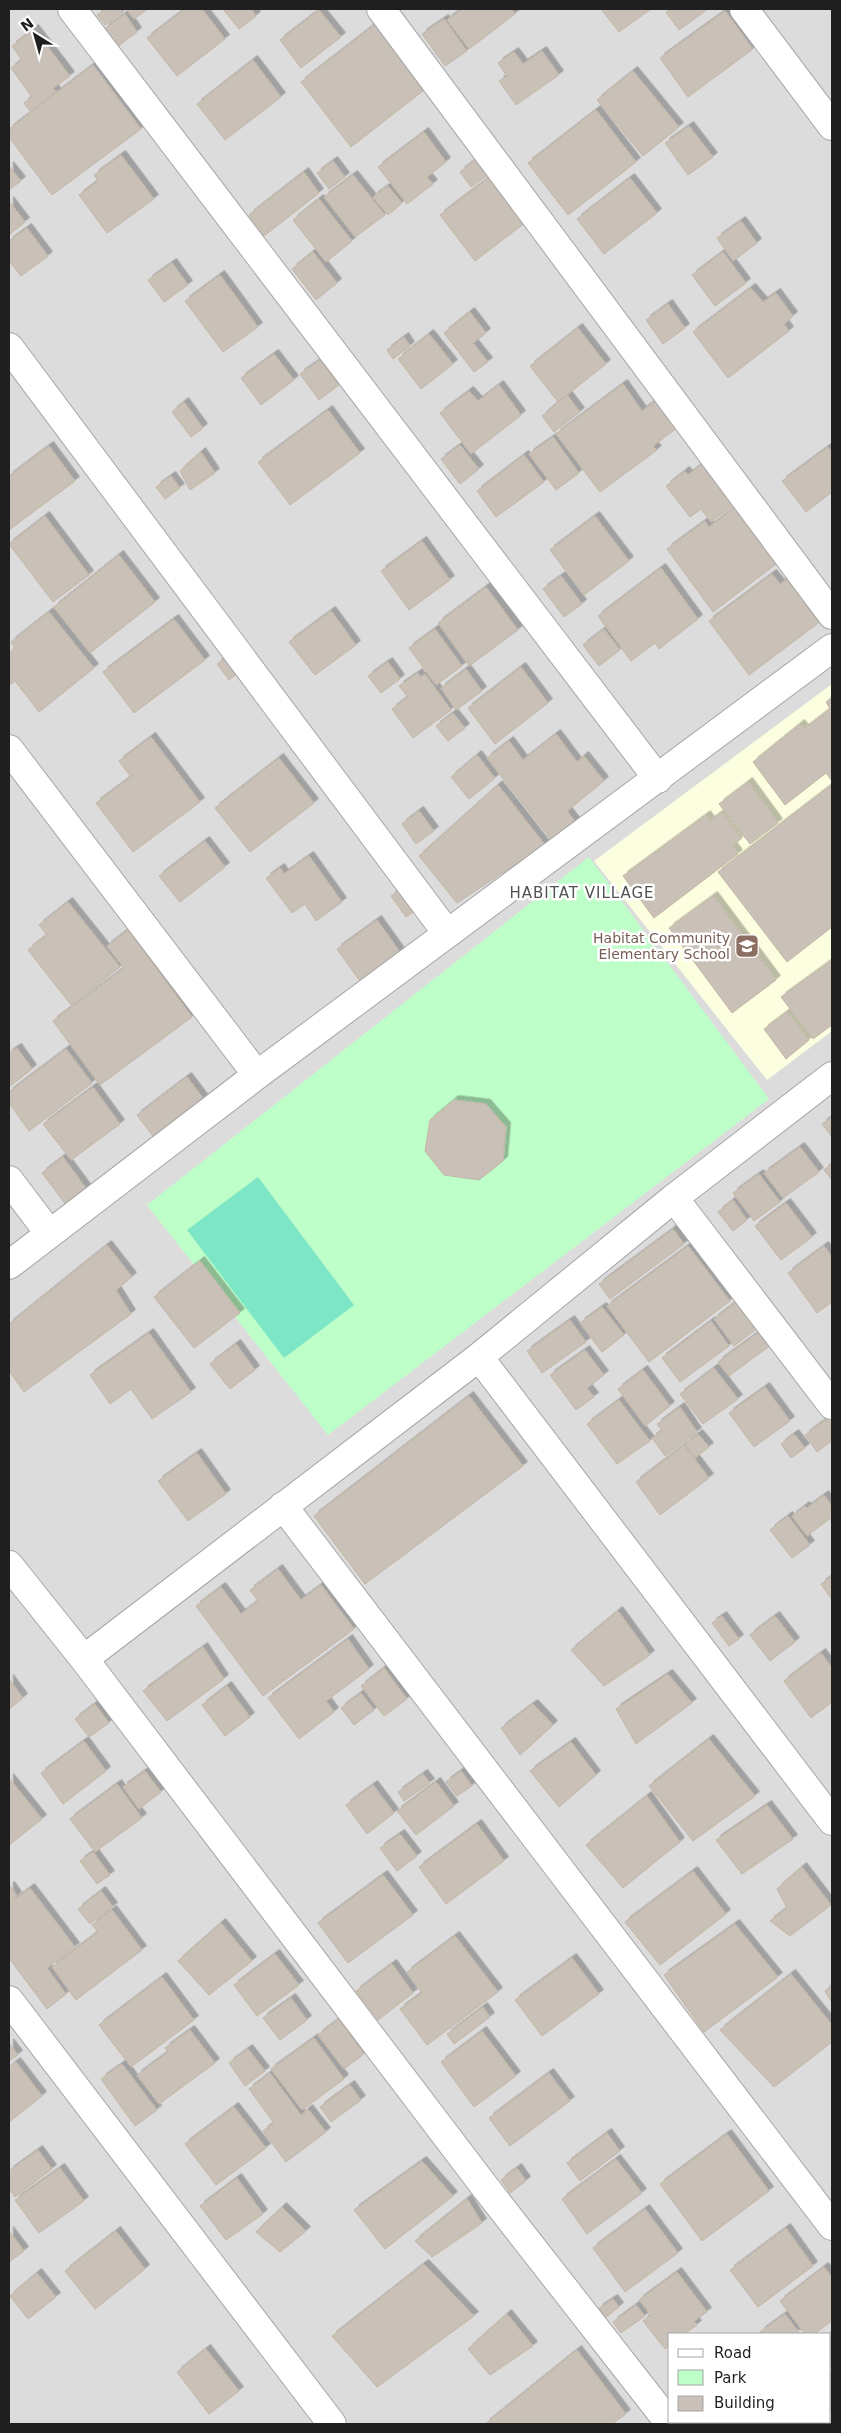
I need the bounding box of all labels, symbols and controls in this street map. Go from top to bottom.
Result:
north arrow [10,10,60,60]
text: N [18,15,37,35]
district label: HABITAT VILLAGE [509,884,655,902]
place label: Habitat Community Elementary School [593,930,730,962]
school or university icon: Habitat Community Elementary School [734,933,760,959]
legend [668,2333,831,2423]
text: Road [714,2344,752,2362]
text: Park [714,2369,747,2387]
text: Building [714,2394,775,2412]

